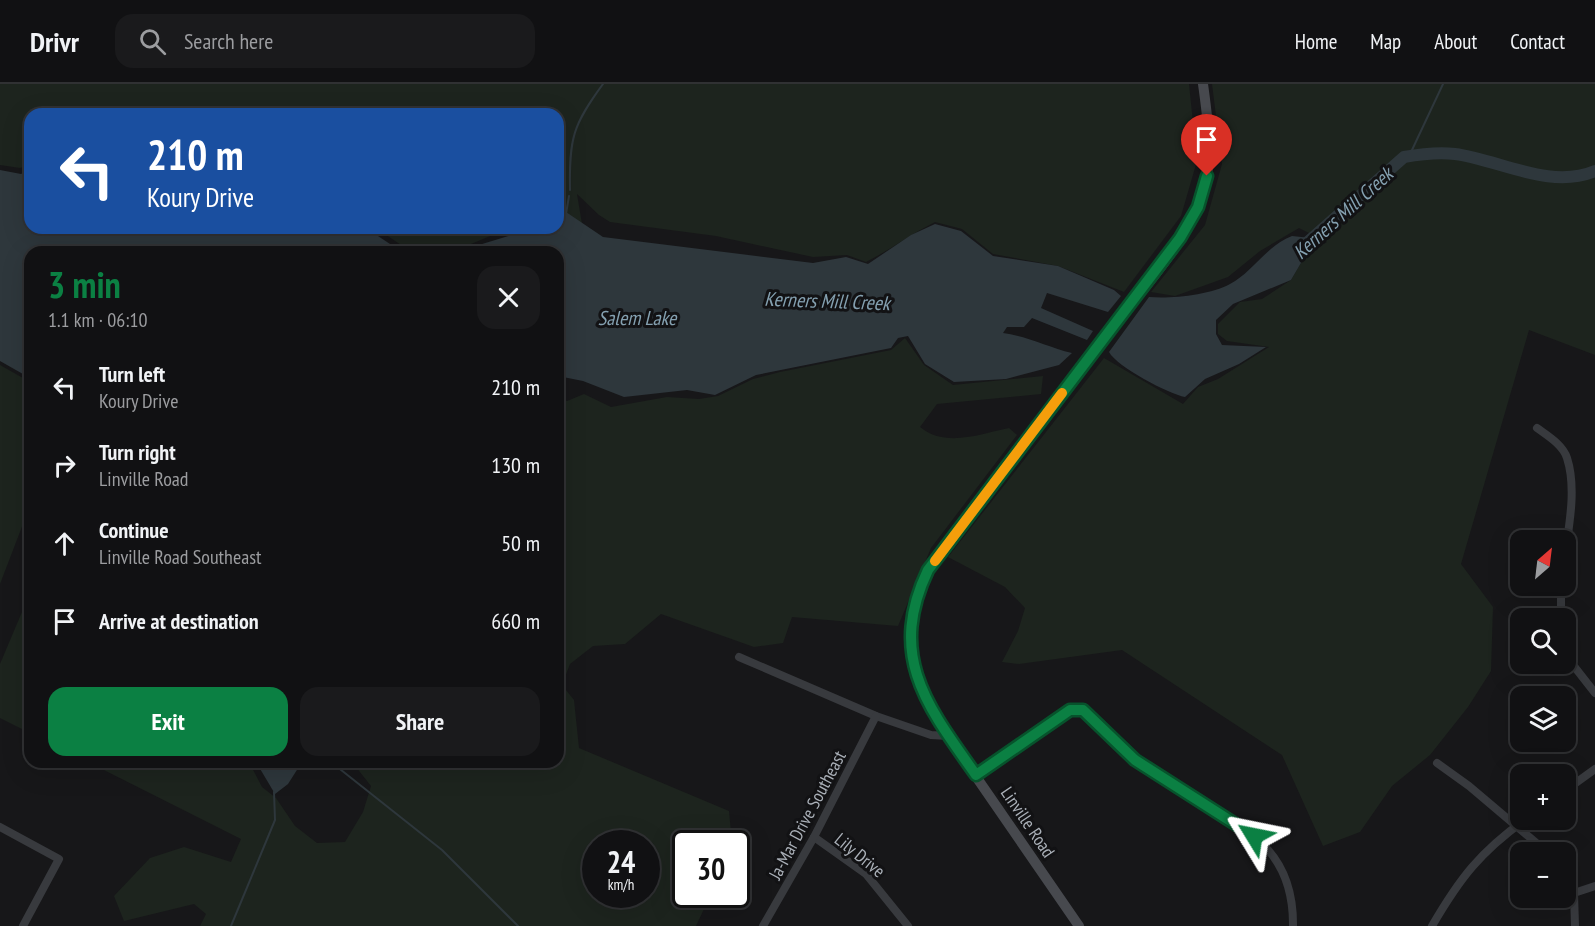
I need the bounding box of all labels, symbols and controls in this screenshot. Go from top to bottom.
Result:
search box [115,14,535,68]
text: Drivr [30,23,79,60]
icon: search [136,25,169,58]
text: Search here [184,27,273,55]
text: Home [1295,28,1337,55]
text: Map [1370,28,1401,55]
text: About [1434,28,1477,55]
text: Contact [1510,28,1565,55]
pin [1181,114,1232,176]
icon: arrive [1190,123,1223,156]
text: 210 m [147,127,244,182]
icon: left [48,132,126,210]
water label: Kerners Mill Creek [1288,160,1400,265]
text: Koury Drive [147,180,254,214]
text: 3 min [48,261,121,308]
button: close [477,266,540,329]
water label: Kerners Mill Creek [764,286,892,316]
water label: Salem Lake [598,305,678,331]
text: 1.1 km · 06:10 [48,307,147,333]
text: Turn left [99,360,165,388]
icon: left [48,371,81,404]
text: 210 m [491,373,540,401]
text: Koury Drive [99,388,178,414]
text: Turn right [99,438,176,466]
icon: right [48,449,81,482]
text: 130 m [491,451,540,479]
text: Linville Road [99,466,188,492]
text: Continue [99,516,169,544]
icon: ahead [48,527,81,560]
text: 50 m [501,529,540,557]
north arrow [1510,530,1576,596]
map controls [1510,530,1576,908]
text: Linville Road Southeast [99,544,261,570]
icon: arrive [48,605,81,638]
text: Arrive at destination [99,607,259,635]
text: 660 m [491,607,540,635]
button: search [1510,608,1576,674]
button: layers [1510,686,1576,752]
button: Exit [48,687,288,756]
button: Share [300,687,540,756]
street label: Ja-Mar Drive Southeast [763,747,851,884]
button: + [1510,764,1576,830]
street label: Linville Road [996,782,1060,862]
position arrow [1222,804,1286,868]
street label: Lily Drive [830,828,890,882]
speed limit sign: 30 [672,830,750,908]
text: 24 [607,842,635,881]
button: − [1510,842,1576,908]
text: km/h [608,875,634,894]

